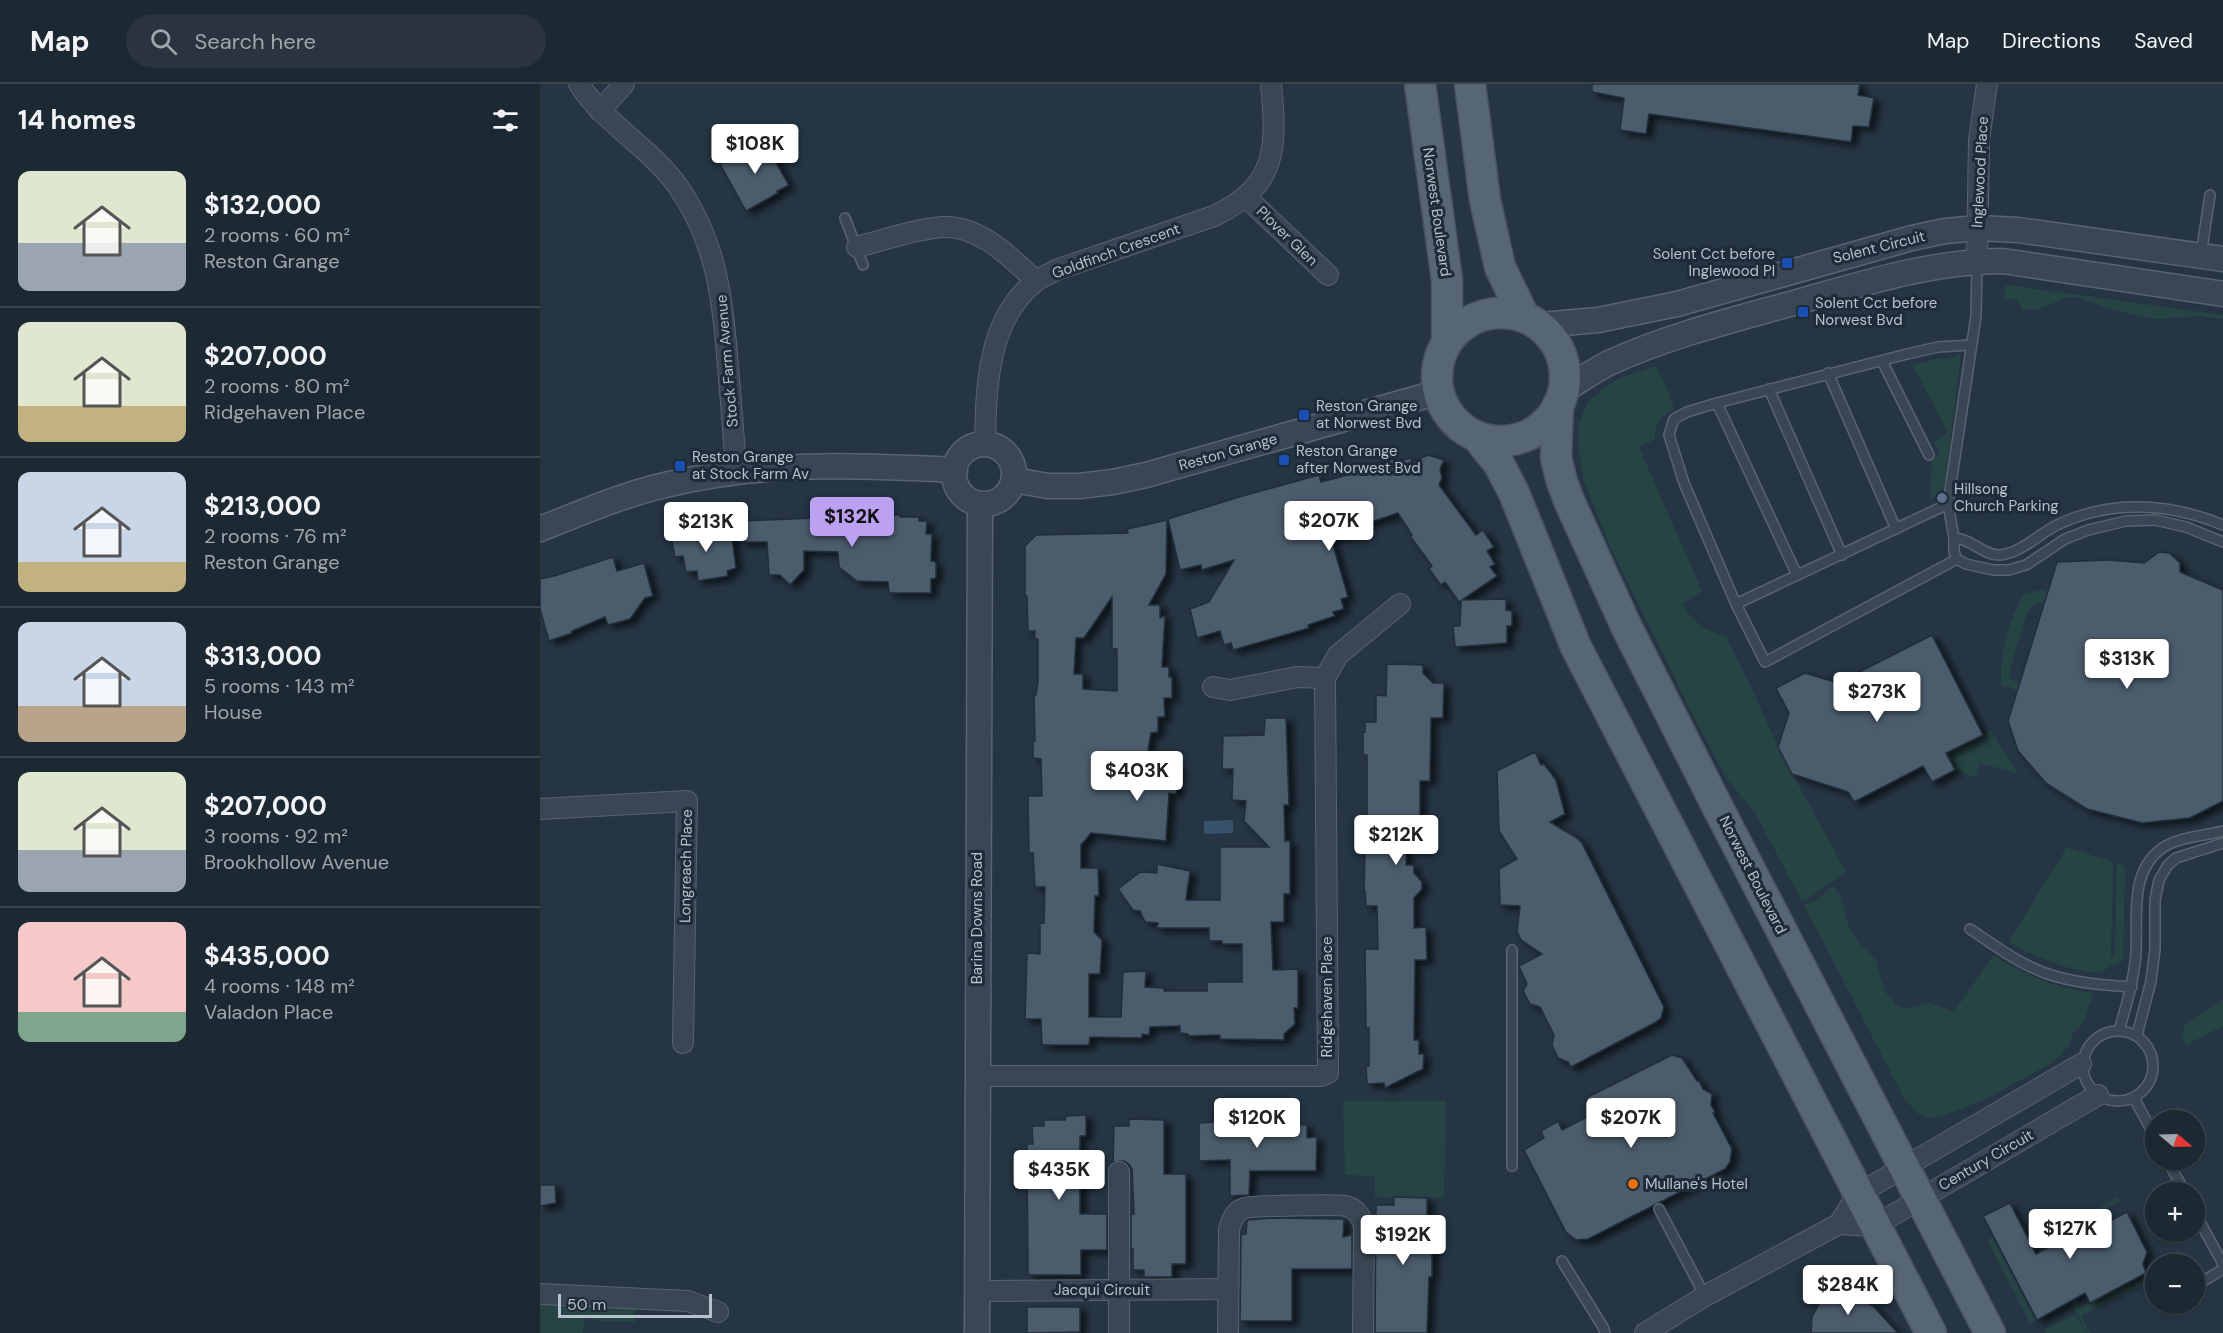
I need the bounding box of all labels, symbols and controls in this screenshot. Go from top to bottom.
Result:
search box [126,14,546,68]
text: Map [30,23,90,60]
icon: search [147,25,180,58]
text: Search here [195,27,316,56]
text: Map [1927,27,1969,55]
text: Directions [2002,27,2101,55]
text: Saved [2134,27,2193,55]
text: 14 homes [18,103,136,137]
icon: filters [489,104,522,137]
street label: Inglewood Place [1967,116,1993,228]
pin: $108K [713,124,797,175]
text: $108K [725,130,785,156]
street label: Norwest Boulevard [1418,146,1456,278]
text: $132,000 [204,188,321,222]
icon: home [66,195,138,267]
street label: Plover Glen [1252,202,1322,270]
street label: Goldfinch Crescent [1049,218,1183,283]
text: 2 rooms · 60 m² [204,222,350,248]
street label: Solent Circuit [1831,226,1927,268]
place label: Solent Cct before Inglewood Pl [1653,244,1775,281]
text: Reston Grange [204,248,340,274]
marker: Solent Cct before Inglewood Pl [1780,256,1794,270]
place label: Solent Cct before Norwest Bvd [1815,293,1937,330]
street label: Stock Farm Avenue [711,294,743,428]
marker: Solent Cct before Norwest Bvd [1796,305,1810,319]
text: $207,000 [204,339,327,373]
icon: home [66,346,138,418]
text: 2 rooms · 80 m² [204,373,350,399]
place label: Reston Grange at Norwest Bvd [1316,396,1421,433]
text: Ridgehaven Place [204,399,365,425]
marker: Reston Grange at Norwest Bvd [1297,408,1311,422]
street label: Reston Grange [1176,428,1280,476]
place label: Reston Grange after Norwest Bvd [1296,441,1421,478]
place label: Reston Grange at Stock Farm Av [692,447,809,484]
marker: Reston Grange after Norwest Bvd [1277,453,1291,467]
marker: Reston Grange at Stock Farm Av [673,459,687,473]
place label: Hillsong Church Parking [1954,479,2059,516]
text: $213,000 [204,489,321,523]
marker: Hillsong Church Parking [1935,491,1949,505]
icon: home [66,496,138,568]
pin: $132K [810,497,894,548]
pin: $207K [1287,501,1371,552]
pin: $213K [664,502,748,553]
text: $132K [824,503,880,529]
text: $207K [1298,507,1360,533]
text: $213K [678,508,734,534]
text: 2 rooms · 76 m² [204,523,347,549]
text: Reston Grange [204,549,340,575]
text: $313,000 [204,639,322,673]
pin: $313K [2085,639,2169,690]
text: $313K [2099,645,2155,671]
icon: home [66,646,138,718]
pin: $273K [1835,672,1919,723]
text: 5 rooms · 143 m² [204,673,355,699]
text: $273K [1847,678,1907,704]
text: House [204,699,262,725]
pin: $403K [1095,751,1179,802]
text: $403K [1105,757,1169,783]
text: $207,000 [204,789,327,823]
icon: home [66,796,138,868]
street label: Longreach Place [675,809,697,923]
street label: Norwest Boulevard [1715,813,1791,937]
pin: $212K [1354,815,1438,866]
text: $212K [1368,821,1424,847]
text: 3 rooms · 92 m² [204,823,348,849]
text: Brookhollow Avenue [204,849,389,875]
street label: Barina Downs Road [967,852,987,984]
street label: Ridgehaven Place [1317,937,1337,1057]
text: $435,000 [204,939,330,973]
icon: home [66,946,138,1018]
text: 4 rooms · 148 m² [204,973,355,999]
text: Valadon Place [204,999,333,1025]
pin: $120K [1215,1098,1299,1149]
pin: $207K [1589,1098,1673,1149]
text: $120K [1228,1104,1286,1130]
text: $207K [1600,1104,1662,1130]
north arrow [2145,1110,2205,1170]
map controls [2145,1110,2205,1314]
street label: Century Circuit [1935,1125,2037,1195]
pin: $435K [1017,1150,1101,1201]
text: $435K [1028,1156,1090,1182]
place label: Mullane's Hotel [1645,1174,1748,1194]
marker: Mullane's Hotel [1626,1177,1640,1191]
button: + [2145,1182,2205,1242]
pin: $127K [2028,1209,2112,1260]
pin: $192K [1361,1215,1445,1266]
text: $127K [2043,1215,2097,1241]
text: $192K [1375,1221,1431,1247]
button: − [2145,1254,2205,1314]
pin: $284K [1806,1265,1890,1316]
text: $284K [1817,1271,1879,1297]
street label: Jacqui Circuit [1054,1280,1150,1300]
scale bar [558,1291,712,1318]
text: 50 m [567,1294,606,1315]

